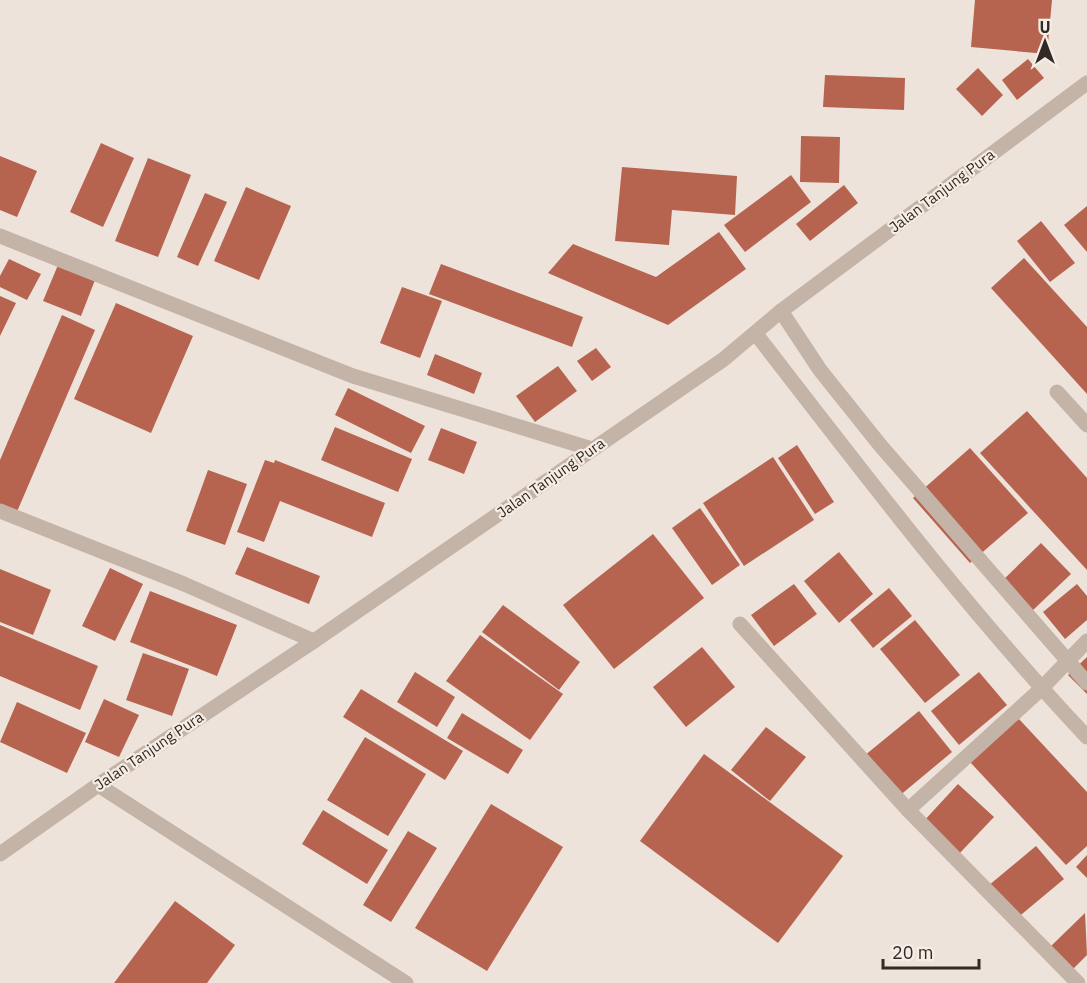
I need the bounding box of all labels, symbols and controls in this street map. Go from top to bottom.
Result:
north arrow [1015,12,1075,72]
text: U [1039,17,1051,37]
street label: Jalan Tanjung Pura [885,145,998,236]
street label: Jalan Tanjung Pura [493,433,608,522]
street label: Jalan Tanjung Pura [91,707,207,794]
scale bar [883,932,979,970]
text: 20 m [892,941,934,964]

